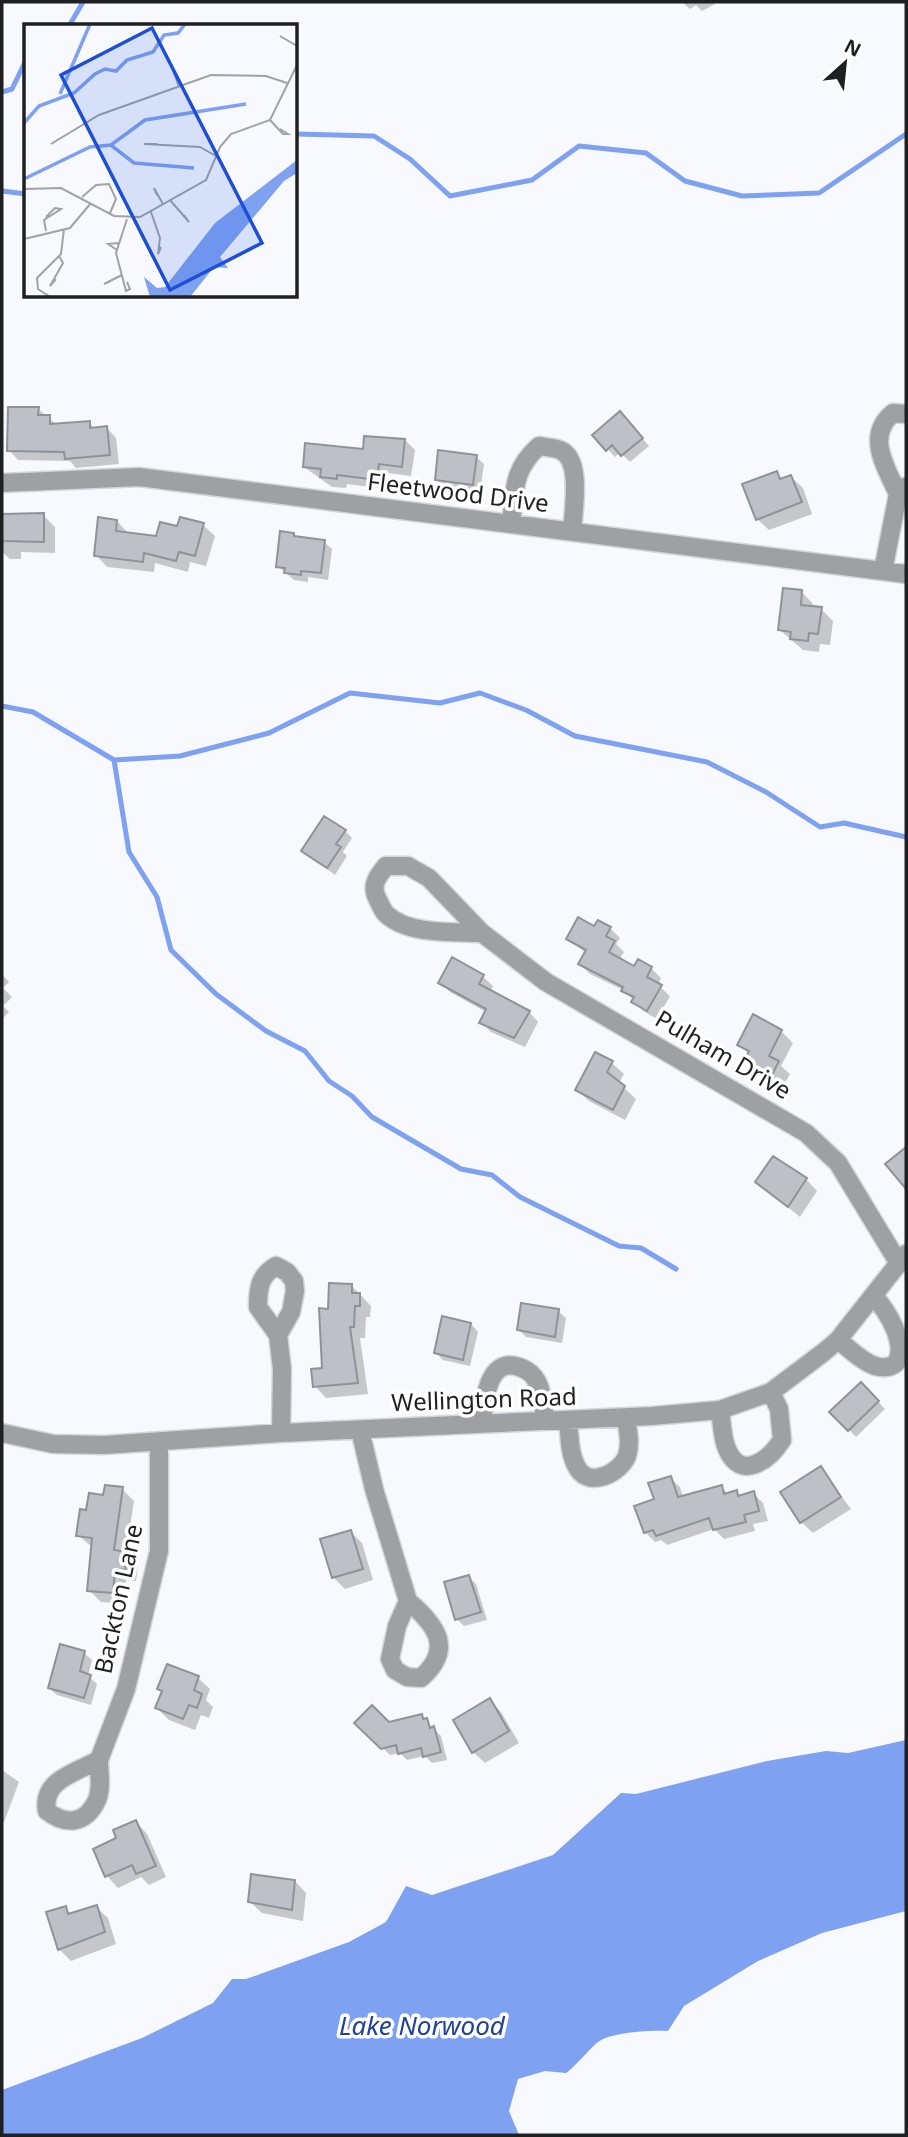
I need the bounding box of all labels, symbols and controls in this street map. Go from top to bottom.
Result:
inset map [24,24,298,298]
north arrow [810,28,880,98]
text: N [840,33,866,63]
street label: Fleetwood Drive [366,464,551,519]
street label: Pulham Drive [650,1001,798,1106]
street label: Wellington Road [391,1379,577,1418]
street label: Backton Lane [86,1521,149,1676]
water label: Lake Norwood [339,2007,506,2043]

